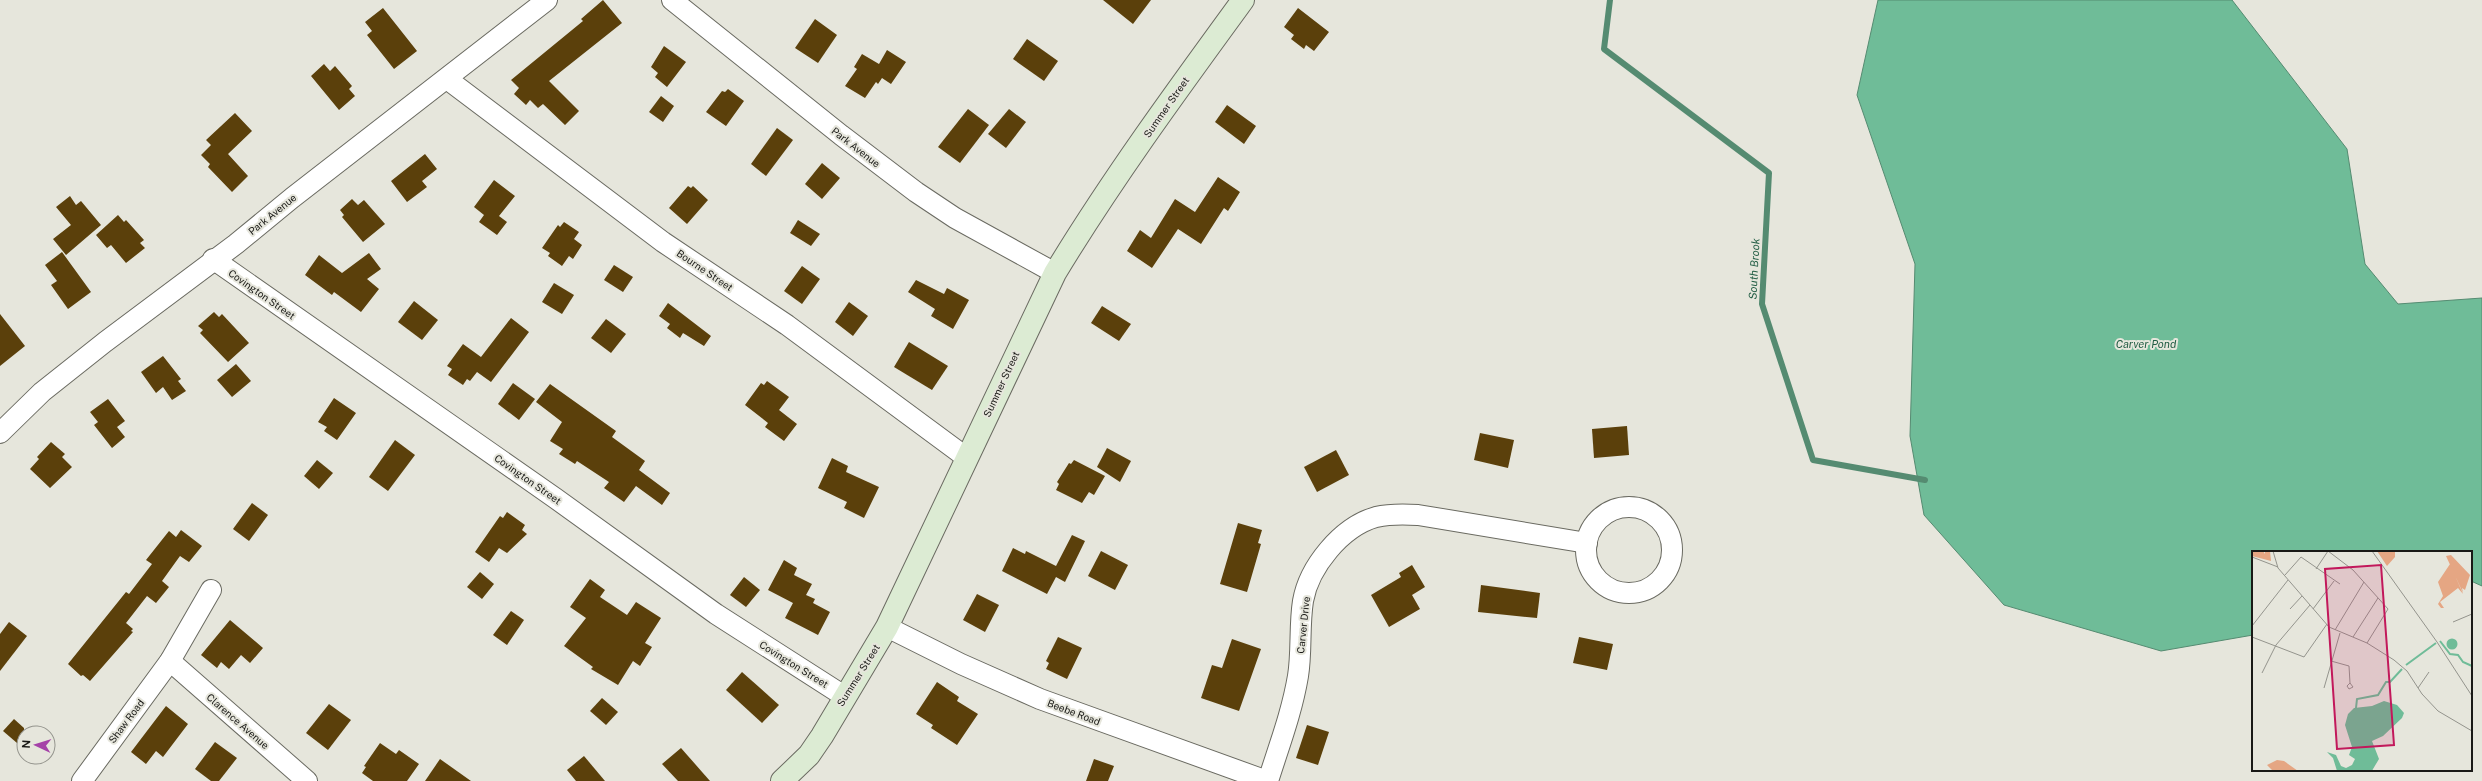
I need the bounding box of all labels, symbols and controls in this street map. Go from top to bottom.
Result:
street label: Summer Street [1141,74,1191,140]
street label: Park Avenue [829,124,883,170]
street label: Park Avenue [246,191,299,237]
water label: South Brook [1746,238,1762,300]
street label: Bourne Street [675,247,735,293]
street label: Covington Street [226,266,298,322]
water label: Carver Pond [2116,338,2177,350]
street label: Summer Street [981,349,1022,419]
street label: Covington Street [492,451,564,507]
inset map [2252,551,2472,771]
street label: Carver Drive [1294,596,1312,654]
street label: Covington Street [757,638,831,690]
street label: Summer Street [834,642,882,708]
street label: Clarence Avenue [204,691,272,751]
street label: Beebe Road [1046,696,1102,728]
street label: Shaw Road [106,697,146,745]
north arrow [16,725,56,765]
text: N [20,740,32,749]

